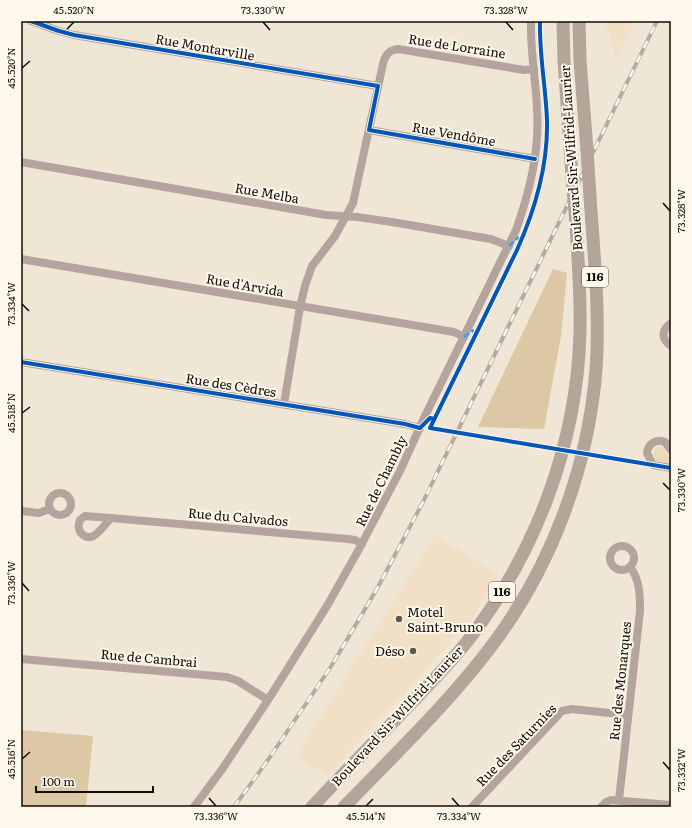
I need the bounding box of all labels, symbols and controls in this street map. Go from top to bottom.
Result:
text: 45.520°N [53,2,95,17]
text: 73.330°W [241,2,285,17]
text: 73.328°W [484,2,528,17]
street label: Rue Montarville [154,28,256,65]
street label: Rue de Lorraine [407,28,507,63]
text: 45.520°N [3,47,18,89]
street label: Boulevard Sir-Wilfrid-Laurier [554,64,586,251]
street label: Rue Vendôme [411,117,498,150]
street label: Rue Melba [233,178,301,208]
text: 73.328°W [673,189,688,233]
road number: 116 [582,267,608,287]
street label: Rue d'Arvida [205,268,285,301]
text: 73.334°W [3,282,18,326]
street label: Rue des Cèdres [184,368,278,401]
text: 45.518°N [3,393,18,433]
street label: Rue de Chambly [350,431,411,530]
text: 73.330°W [673,468,688,512]
street label: Rue du Calvados [187,503,289,530]
text: 73.336°W [3,561,18,605]
road number: 116 [489,582,515,602]
place label: Motel Saint-Bruno [407,602,484,636]
marker: Motel Saint-Bruno [394,614,404,624]
street label: Rue des Monarques [604,620,635,741]
street label: Boulevard Sir-Wilfrid-Laurier [326,641,467,790]
place label: Déso [375,641,405,660]
street label: Rue de Cambrai [100,644,199,671]
marker: Déso [408,646,418,656]
street label: Rue des Saturnies [471,699,560,790]
text: 45.516°N [3,739,18,779]
text: 73.332°W [673,748,688,792]
scale bar [36,768,153,794]
text: 100 m [42,772,75,790]
text: 73.336°W [194,808,238,823]
text: 45.514°N [346,808,386,823]
text: 73.334°W [437,808,481,823]

